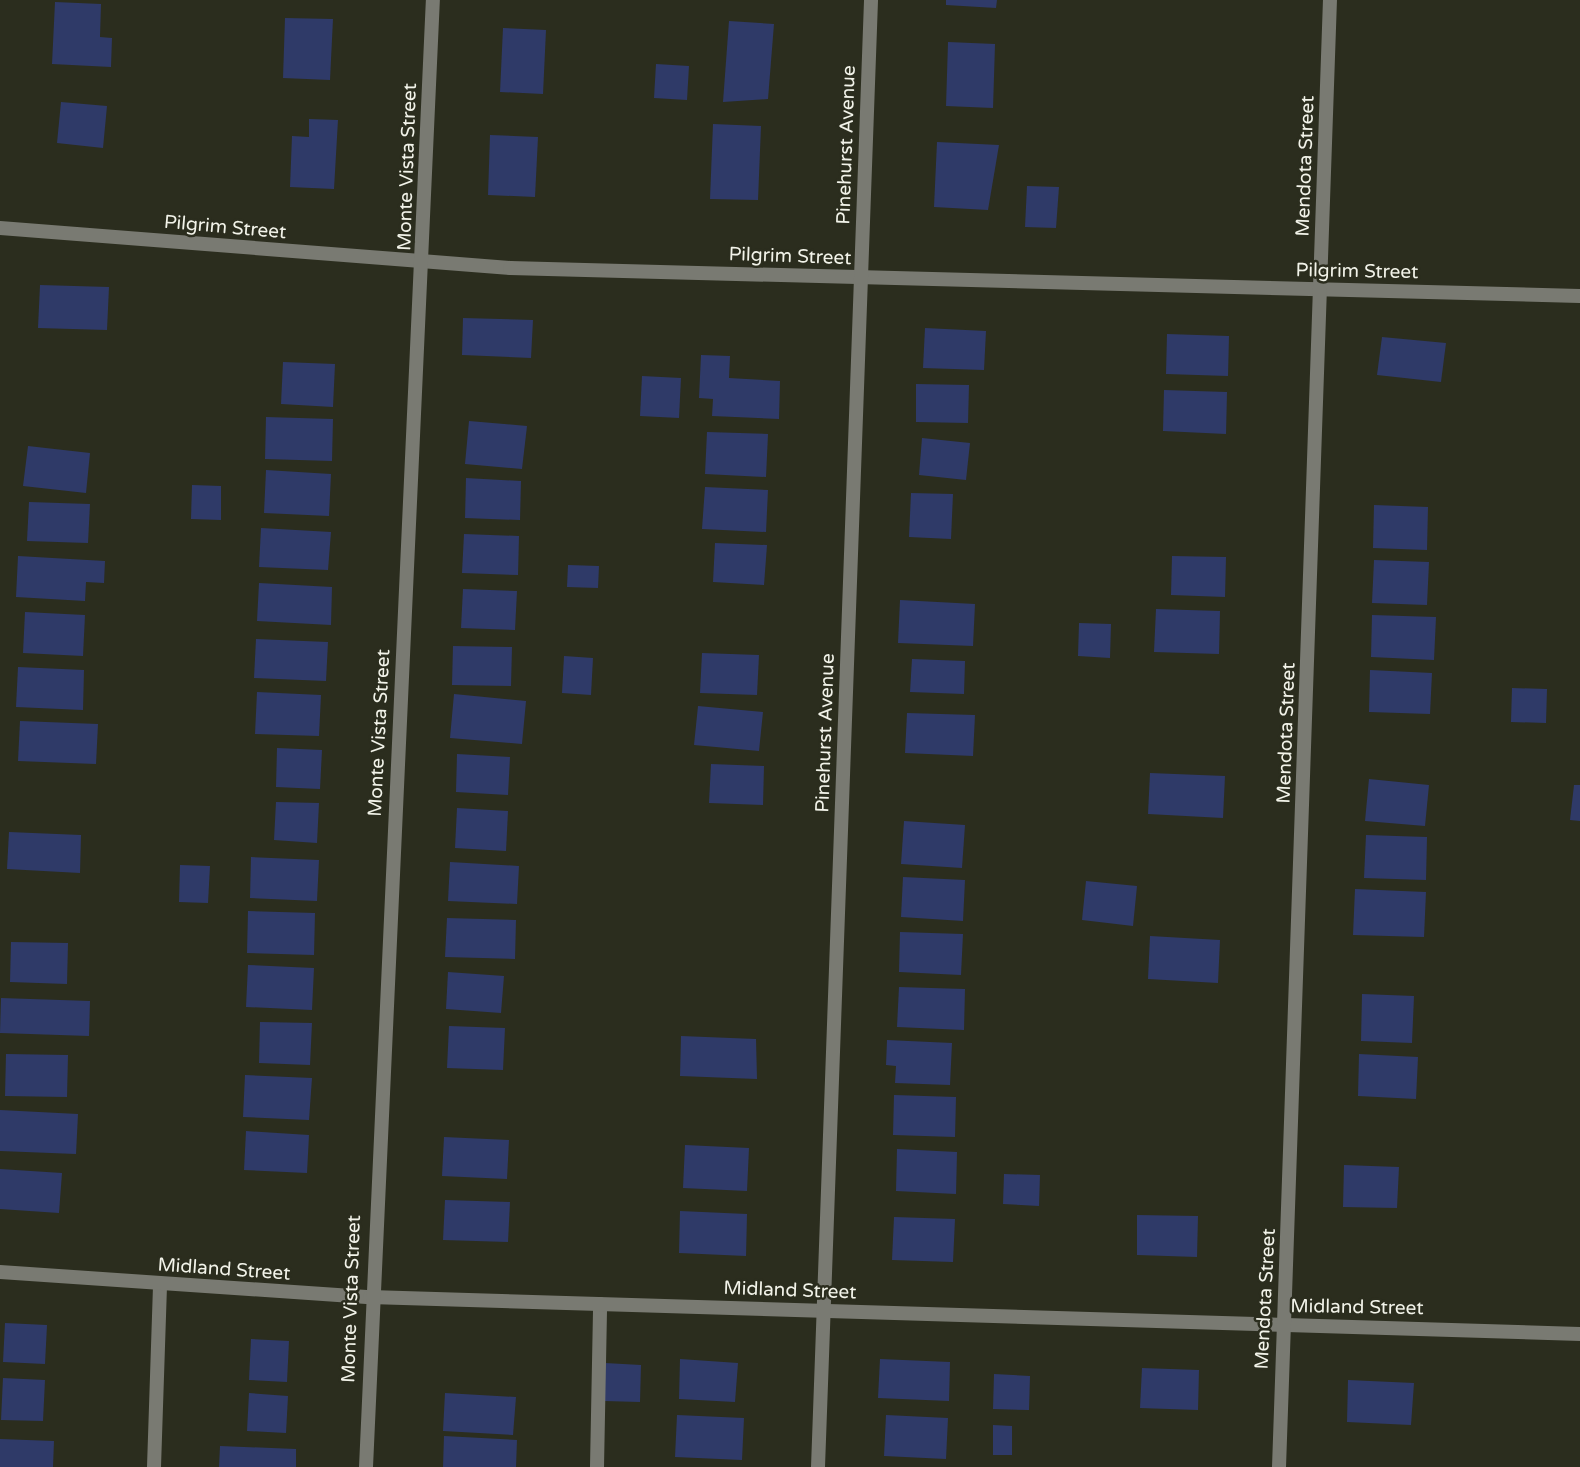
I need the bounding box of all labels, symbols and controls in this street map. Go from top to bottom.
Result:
street label: Pinehurst Avenue [833,65,861,225]
street label: Monte Vista Street [394,83,422,251]
street label: Mendota Street [1292,95,1320,237]
street label: Pilgrim Street [163,211,287,245]
street label: Pilgrim Street [728,243,852,271]
street label: Pilgrim Street [1295,260,1419,284]
street label: Monte Vista Street [364,649,396,817]
street label: Pinehurst Avenue [812,653,840,813]
street label: Mendota Street [1273,662,1301,804]
street label: Monte Vista Street [338,1215,366,1383]
street label: Mendota Street [1251,1228,1281,1370]
street label: Midland Street [157,1254,291,1286]
street label: Midland Street [723,1277,857,1305]
street label: Midland Street [1290,1295,1424,1321]

